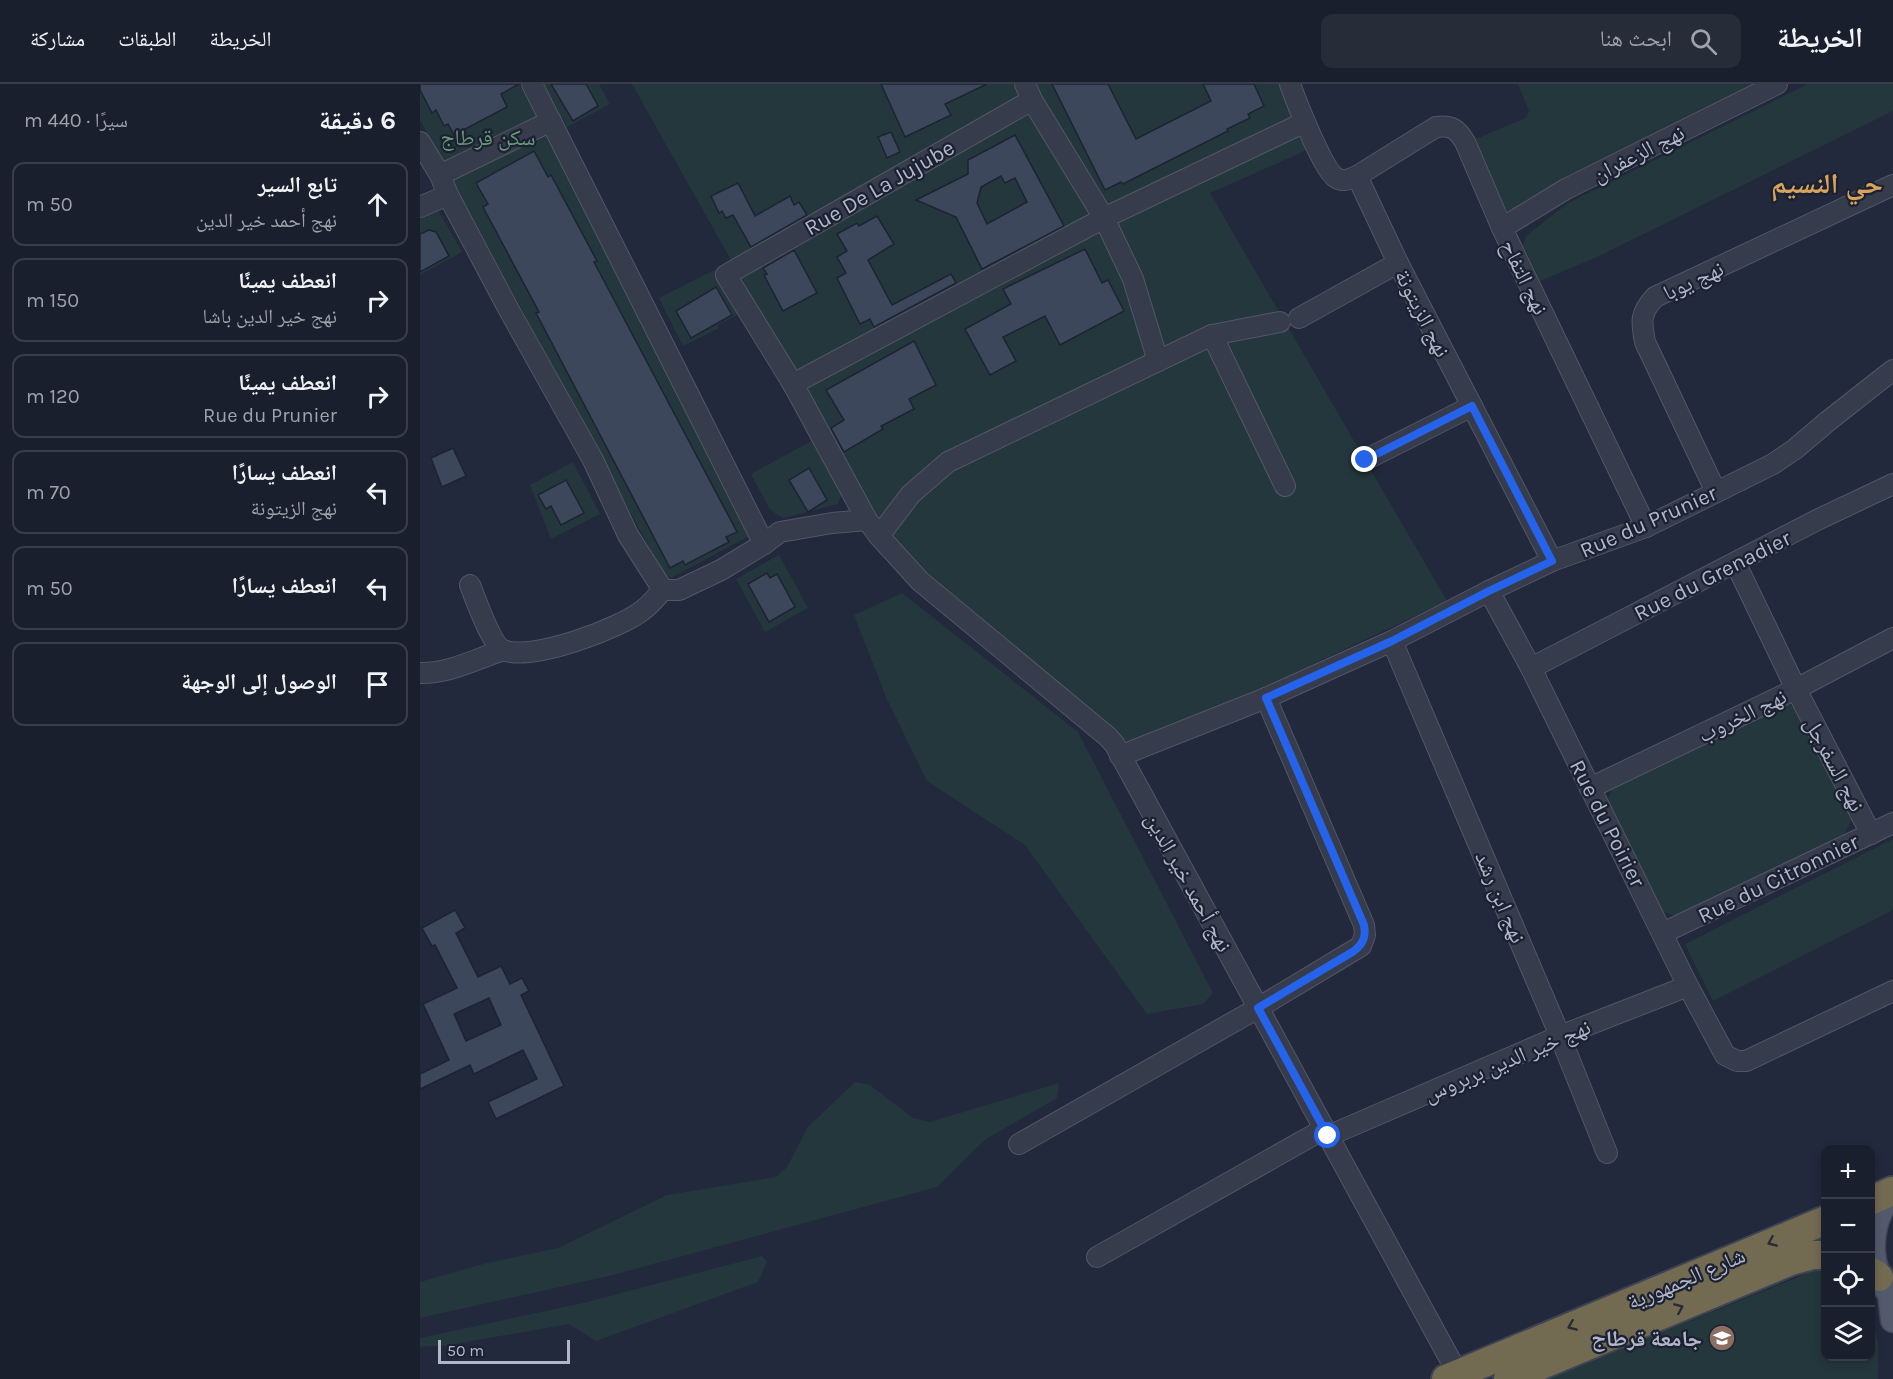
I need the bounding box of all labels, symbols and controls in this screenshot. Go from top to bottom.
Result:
search box [1321,14,1741,68]
text: الخريطة [1777,21,1863,54]
icon: search [1687,25,1720,58]
text: ابحث هنا [1600,26,1672,52]
text: مشاركة [30,27,85,51]
text: الطبقات [118,27,177,51]
text: الخريطة [210,27,271,51]
text: 6 دقيقة [319,105,396,136]
text: سيرًا · 440 m [24,109,128,132]
street label: نهج الزعفران [1588,120,1689,188]
park label: سكن قرطاج [441,125,535,151]
street label: Rue De La Jujube [800,134,959,241]
district label: حي النسيم [1771,167,1883,206]
text: تابع السير [258,172,337,198]
icon: ahead [361,188,394,221]
text: 50 m [26,193,73,216]
text: نهج أحمد خير الدين [196,209,337,232]
street label: نهج التفاح [1495,236,1553,319]
street label: نهج يوبا [1659,256,1728,306]
street label: نهج الزيتونة [1389,265,1455,362]
text: انعطف يمينًا [238,268,337,294]
icon: right [361,284,394,317]
text: 150 m [26,289,79,312]
text: نهج خير الدين باشا [202,305,337,328]
text: انعطف يمينًا [238,370,337,396]
icon: right [361,380,394,413]
text: 120 m [26,385,80,408]
text: Rue du Prunier [203,404,337,427]
route end [1351,446,1377,472]
text: انعطف يسارًا [232,460,337,486]
icon: left [361,476,394,509]
street label: Rue du Prunier [1576,480,1721,564]
text: 70 m [26,481,71,504]
text: نهج الزيتونة [251,497,337,520]
street label: Rue du Grenadier [1630,525,1795,627]
icon: left [361,572,394,605]
text: انعطف يسارًا [232,573,337,599]
text: 50 m [26,577,73,600]
icon: arrive [361,668,394,701]
text: الوصول إلى الوجهة [181,669,337,695]
street label: نهج الخروب [1694,683,1791,748]
street label: نهج السفرجل [1798,713,1870,816]
street label: Rue du Poirier [1564,755,1650,892]
street label: نهج أحمد خير الدين [1139,808,1238,957]
street label: Rue du Citronnier [1694,829,1863,929]
street label: نهج ابن رشد [1469,848,1531,947]
street label: نهج خير الدين بربروس [1420,1014,1595,1108]
route start [1314,1122,1340,1148]
map controls [1821,1145,1875,1361]
button: + [1821,1145,1875,1199]
button: − [1821,1199,1875,1253]
one-way arrow [1767,1235,1778,1247]
street label: شارع الجمهورية [1624,1242,1749,1315]
button: locate [1821,1253,1875,1307]
one-way arrow [1672,1303,1683,1315]
button: layers [1821,1307,1875,1361]
one-way arrow [1568,1319,1579,1331]
school or university icon: جامعة قرطاج [1707,1323,1737,1353]
place label: جامعة قرطاج [1591,1326,1702,1352]
scale bar [438,1337,570,1364]
text: 50 m [447,1341,484,1360]

